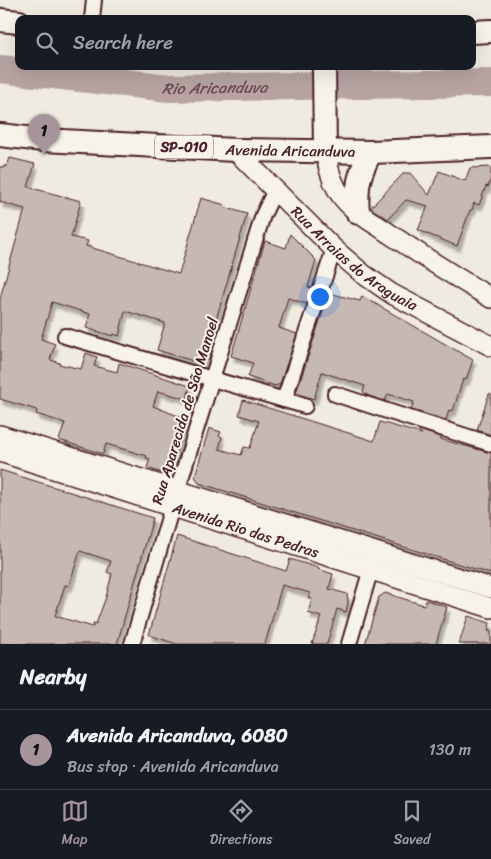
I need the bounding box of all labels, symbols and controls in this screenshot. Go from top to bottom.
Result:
search box [15,15,476,70]
text: Search here [73,26,173,59]
icon: search [33,29,61,57]
water label: Rio Aricanduva [161,72,270,103]
pin: 1 [28,114,60,155]
road number: SP-010 [155,136,213,158]
street label: Avenida Aricanduva [224,136,356,165]
street label: Rua Arraias do Araguaia [285,200,423,318]
your location [307,284,333,310]
street label: Rua Aparecida de São Manoel [144,313,226,508]
street label: Avenida Rio das Pedras [168,494,323,566]
text: Nearby [20,658,86,696]
text: Avenida Aricanduva, 6080 [67,719,288,752]
text: 1 [33,735,39,764]
text: 130 m [429,735,471,764]
text: Bus stop · Avenida Aricanduva [67,752,279,781]
tab: Map [61,797,89,852]
tab: Directions [210,797,272,852]
tab: Saved [394,797,430,852]

